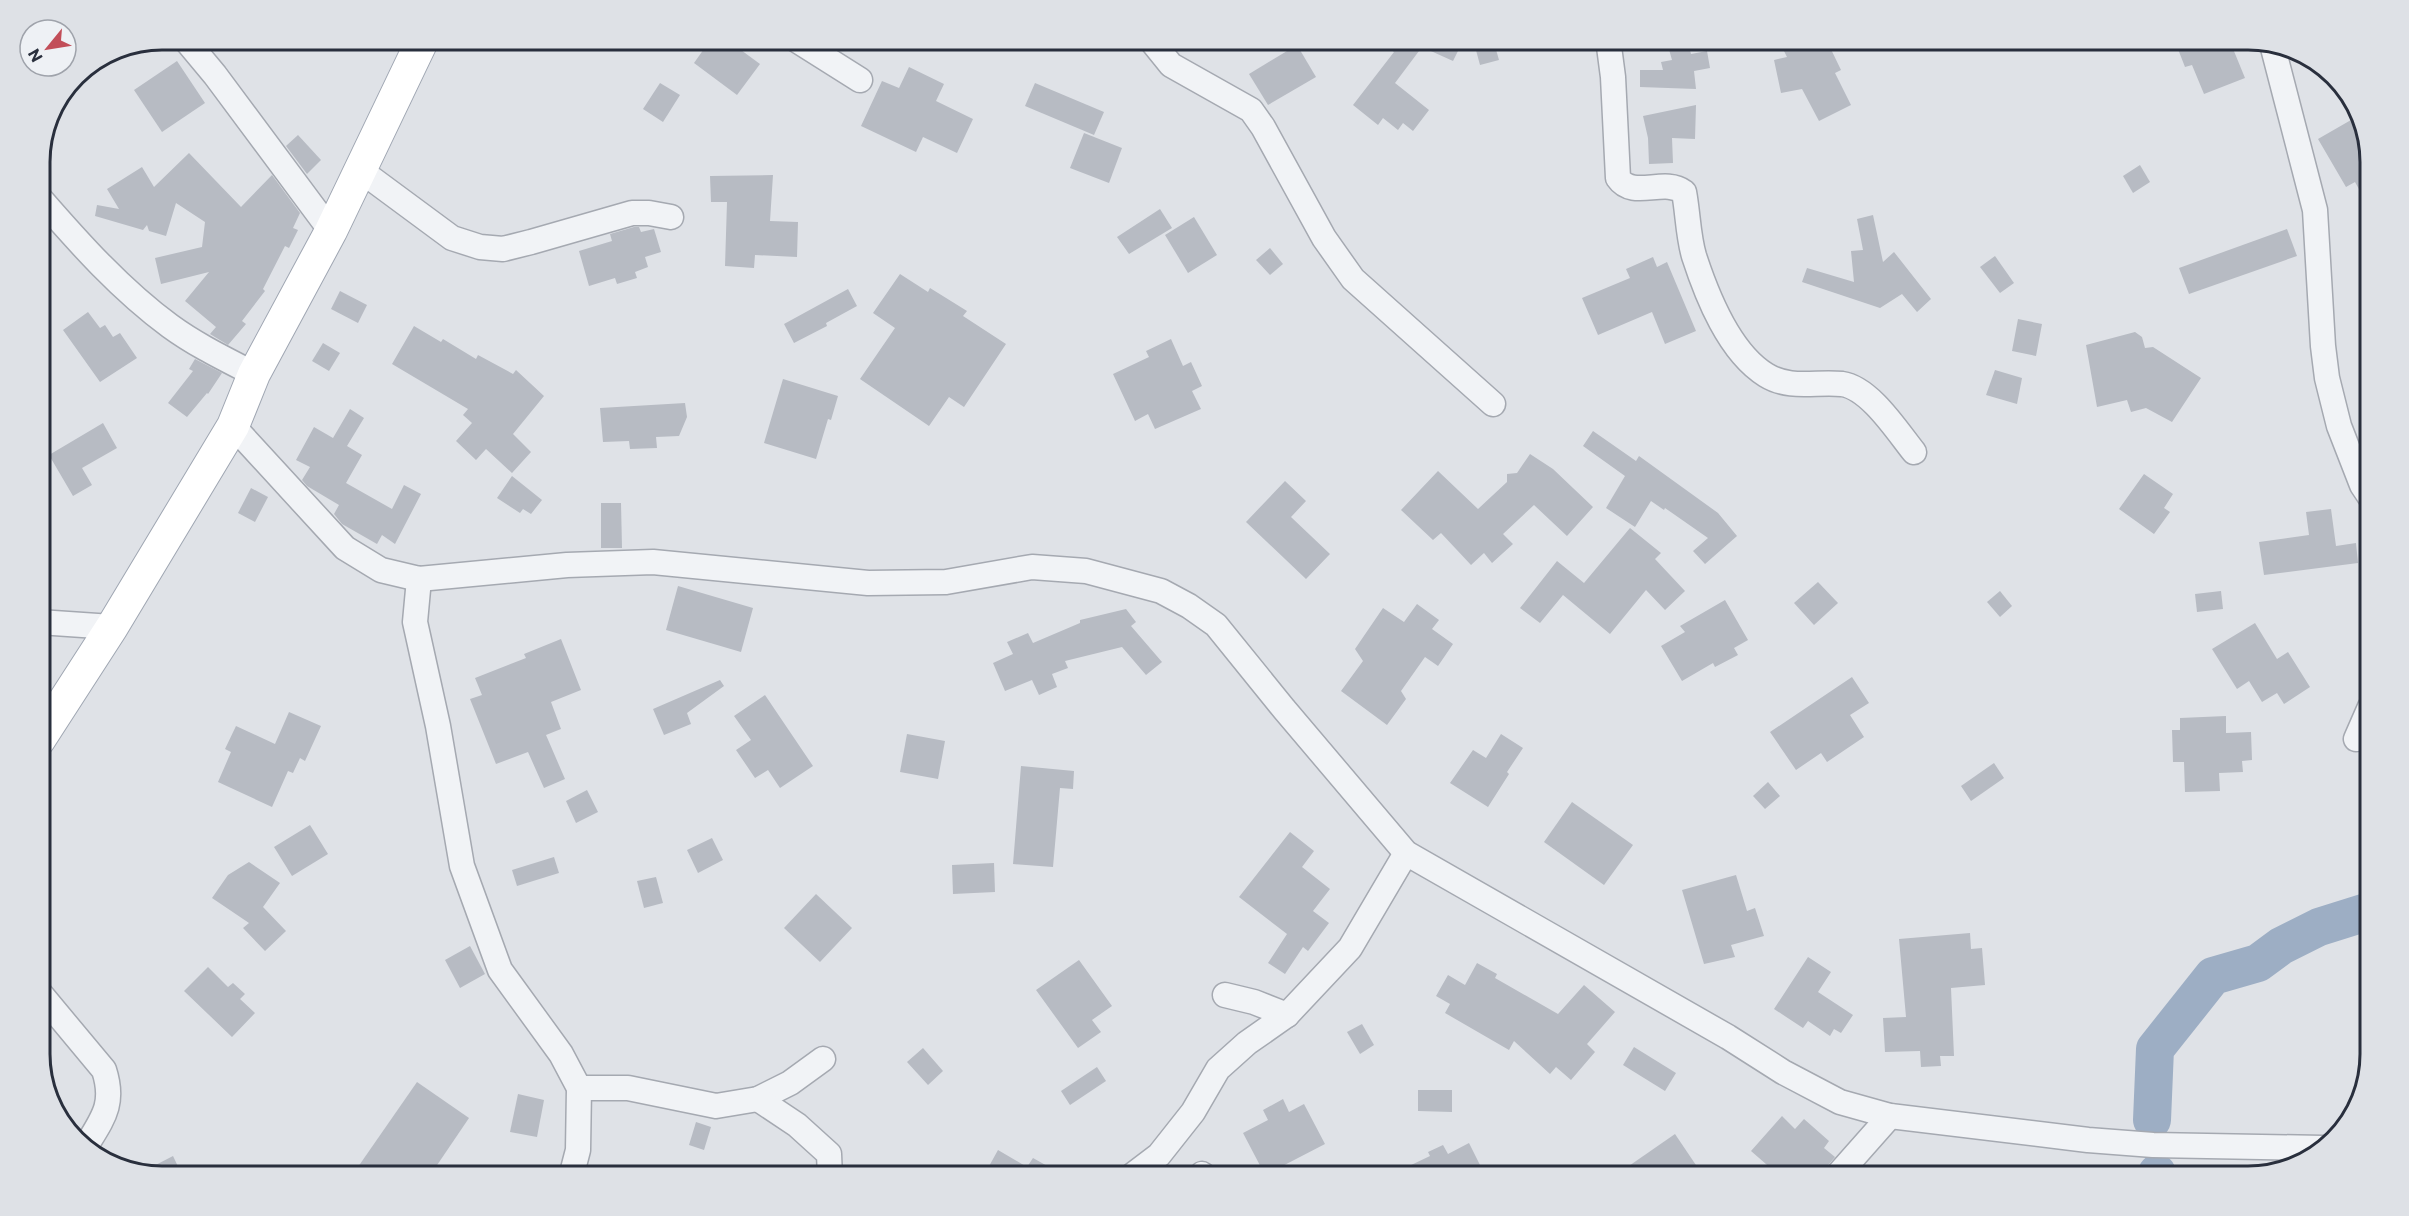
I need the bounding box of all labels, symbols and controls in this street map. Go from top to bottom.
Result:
north arrow [18,18,78,78]
text: N [23,46,46,66]

